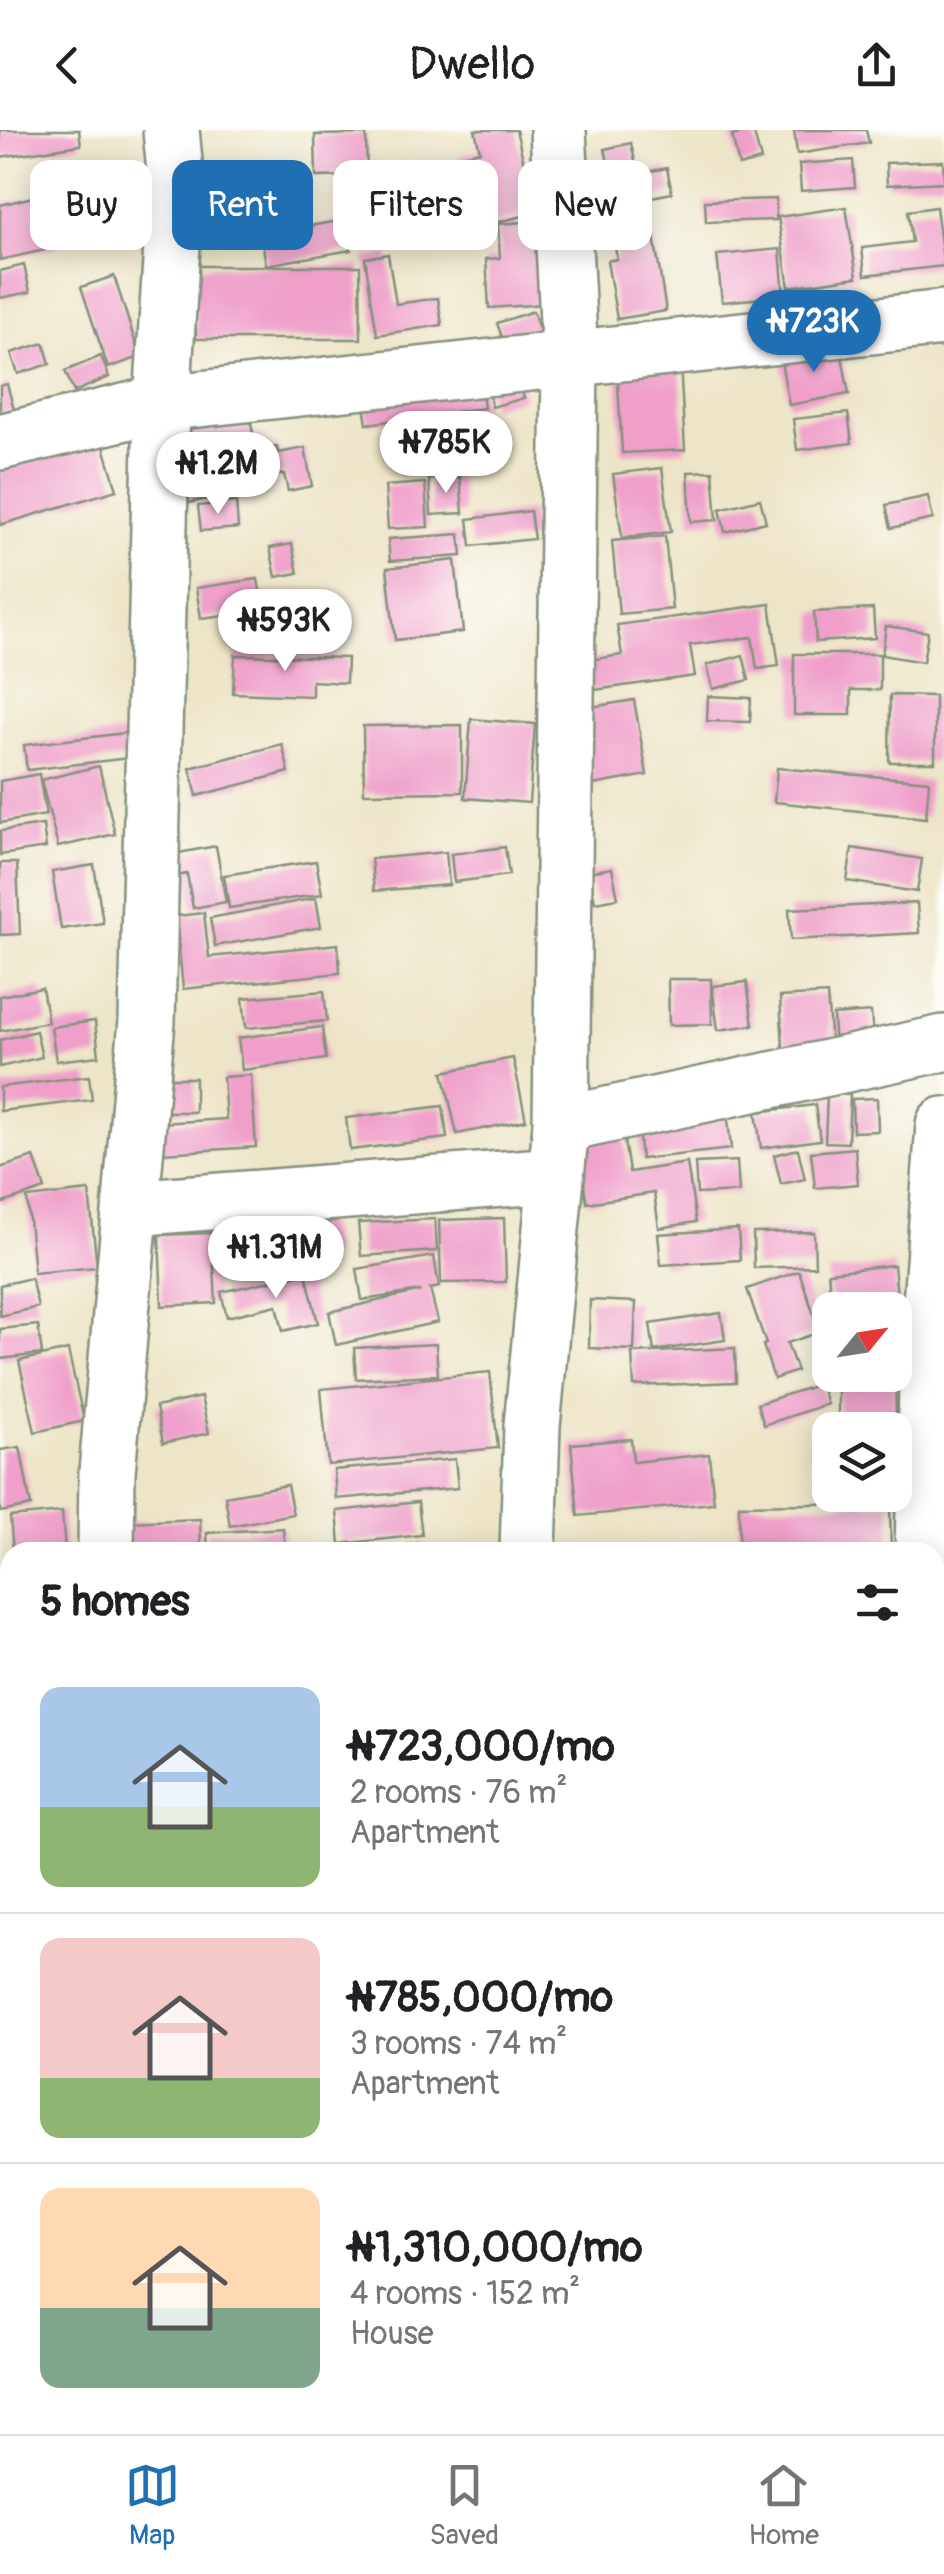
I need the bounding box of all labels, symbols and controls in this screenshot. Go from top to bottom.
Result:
text: Dwello [409,37,535,93]
icon: back [40,38,95,93]
icon: share [849,38,904,93]
chip: Buy [30,160,152,250]
chip: Rent [172,160,313,250]
chip: Filters [333,160,498,250]
chip: New [518,160,652,250]
pin: ₦723K [744,290,884,375]
text: ₦723K [769,302,859,342]
pin: ₦785K [376,411,516,496]
text: ₦785K [402,423,490,463]
pin: ₦1.2M [148,432,288,517]
text: ₦1.2M [178,444,258,484]
pin: ₦593K [215,589,355,674]
text: ₦593K [240,601,330,641]
pin: ₦1.31M [195,1216,357,1301]
text: ₦1.31M [230,1228,322,1268]
north arrow [812,1292,912,1392]
map controls [812,1292,912,1512]
button: layers [812,1412,912,1512]
icon: filters [850,1575,905,1630]
text: 5 homes [40,1576,190,1628]
text: ₦723,000/mo [350,1721,615,1773]
icon: home [120,1727,240,1847]
text: 2 rooms · 76 m² [350,1773,567,1813]
text: Apartment [350,1813,499,1853]
text: ₦785,000/mo [350,1972,613,2024]
icon: home [120,1978,240,2098]
text: 3 rooms · 74 m² [350,2024,567,2064]
text: Apartment [350,2064,499,2104]
text: ₦1,310,000/mo [350,2222,643,2274]
icon: home [120,2228,240,2348]
text: 4 rooms · 152 m² [350,2274,580,2314]
text: House [350,2314,434,2354]
tab: Map [125,2458,180,2553]
tab: Saved [429,2458,499,2553]
tab: Home [749,2458,819,2553]

